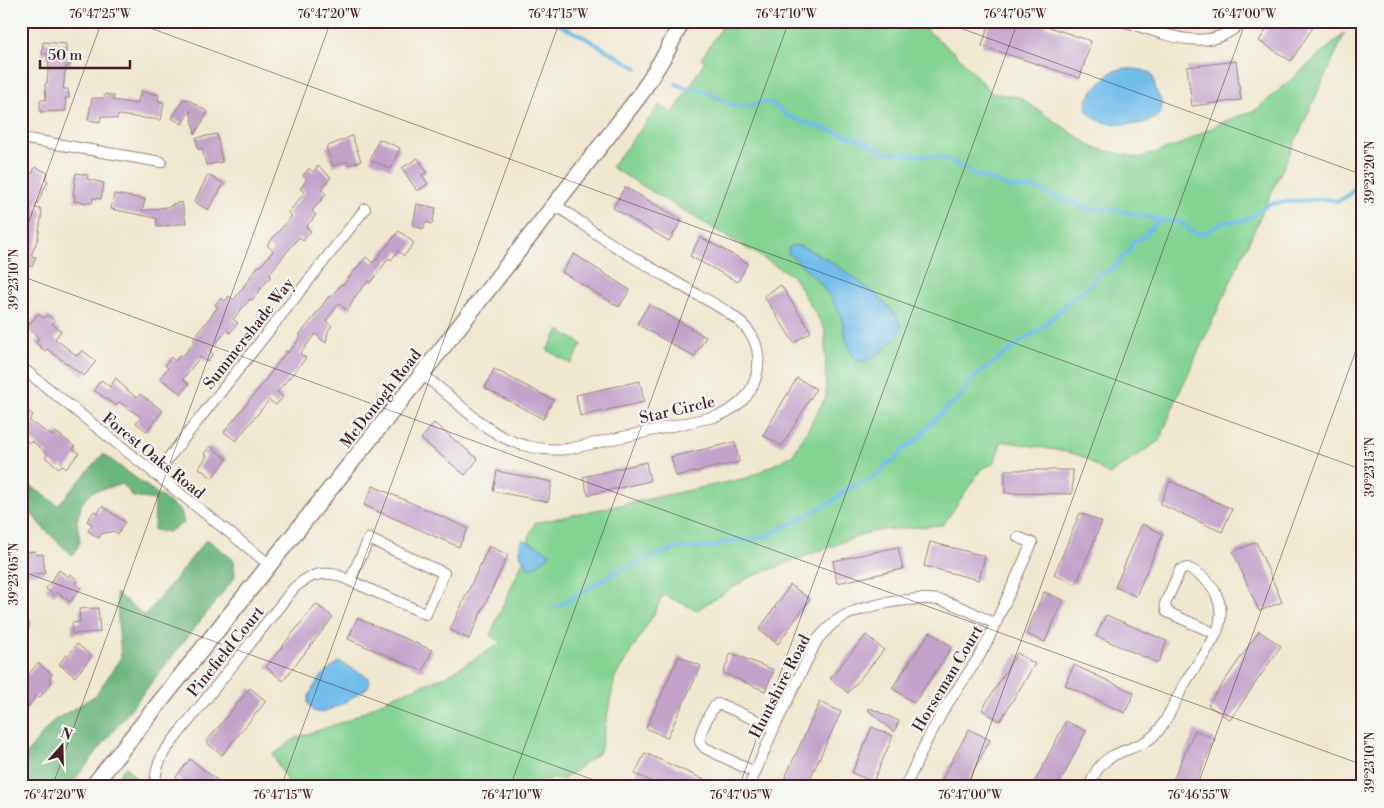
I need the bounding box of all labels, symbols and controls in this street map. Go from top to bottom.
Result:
text: 76°47'25"W [69,7,132,22]
text: 76°47'20"W [297,7,362,22]
text: 76°47'15"W [528,7,589,22]
text: 76°47'10"W [755,7,818,22]
text: 76°47'05"W [984,7,1048,22]
text: 76°47'00"W [1212,7,1277,22]
scale bar [40,38,130,70]
text: 50 m [48,46,82,65]
text: 39°23'20"N [1363,140,1378,203]
text: 39°23'10"N [7,249,22,309]
street label: Summershade Way [199,274,299,393]
street label: McDonogh Road [336,345,426,452]
street label: Star Circle [637,392,717,428]
street label: Forest Oaks Road [98,408,209,503]
text: 39°23'15"N [1363,437,1378,497]
text: 39°23'05"N [7,543,22,605]
street label: Pinefield Court [183,602,269,701]
street label: Horseman Court [908,621,988,735]
street label: Huntshire Road [745,631,815,742]
north arrow [38,720,88,770]
text: N [58,724,74,745]
text: 39°23'10"N [1363,732,1378,792]
text: 76°47'20"W [23,788,88,803]
text: 76°47'15"W [253,788,314,803]
text: 76°47'10"W [481,788,544,803]
text: 76°47'05"W [710,788,774,803]
text: 76°47'00"W [938,788,1003,803]
text: 76°46'55"W [1167,788,1232,803]

